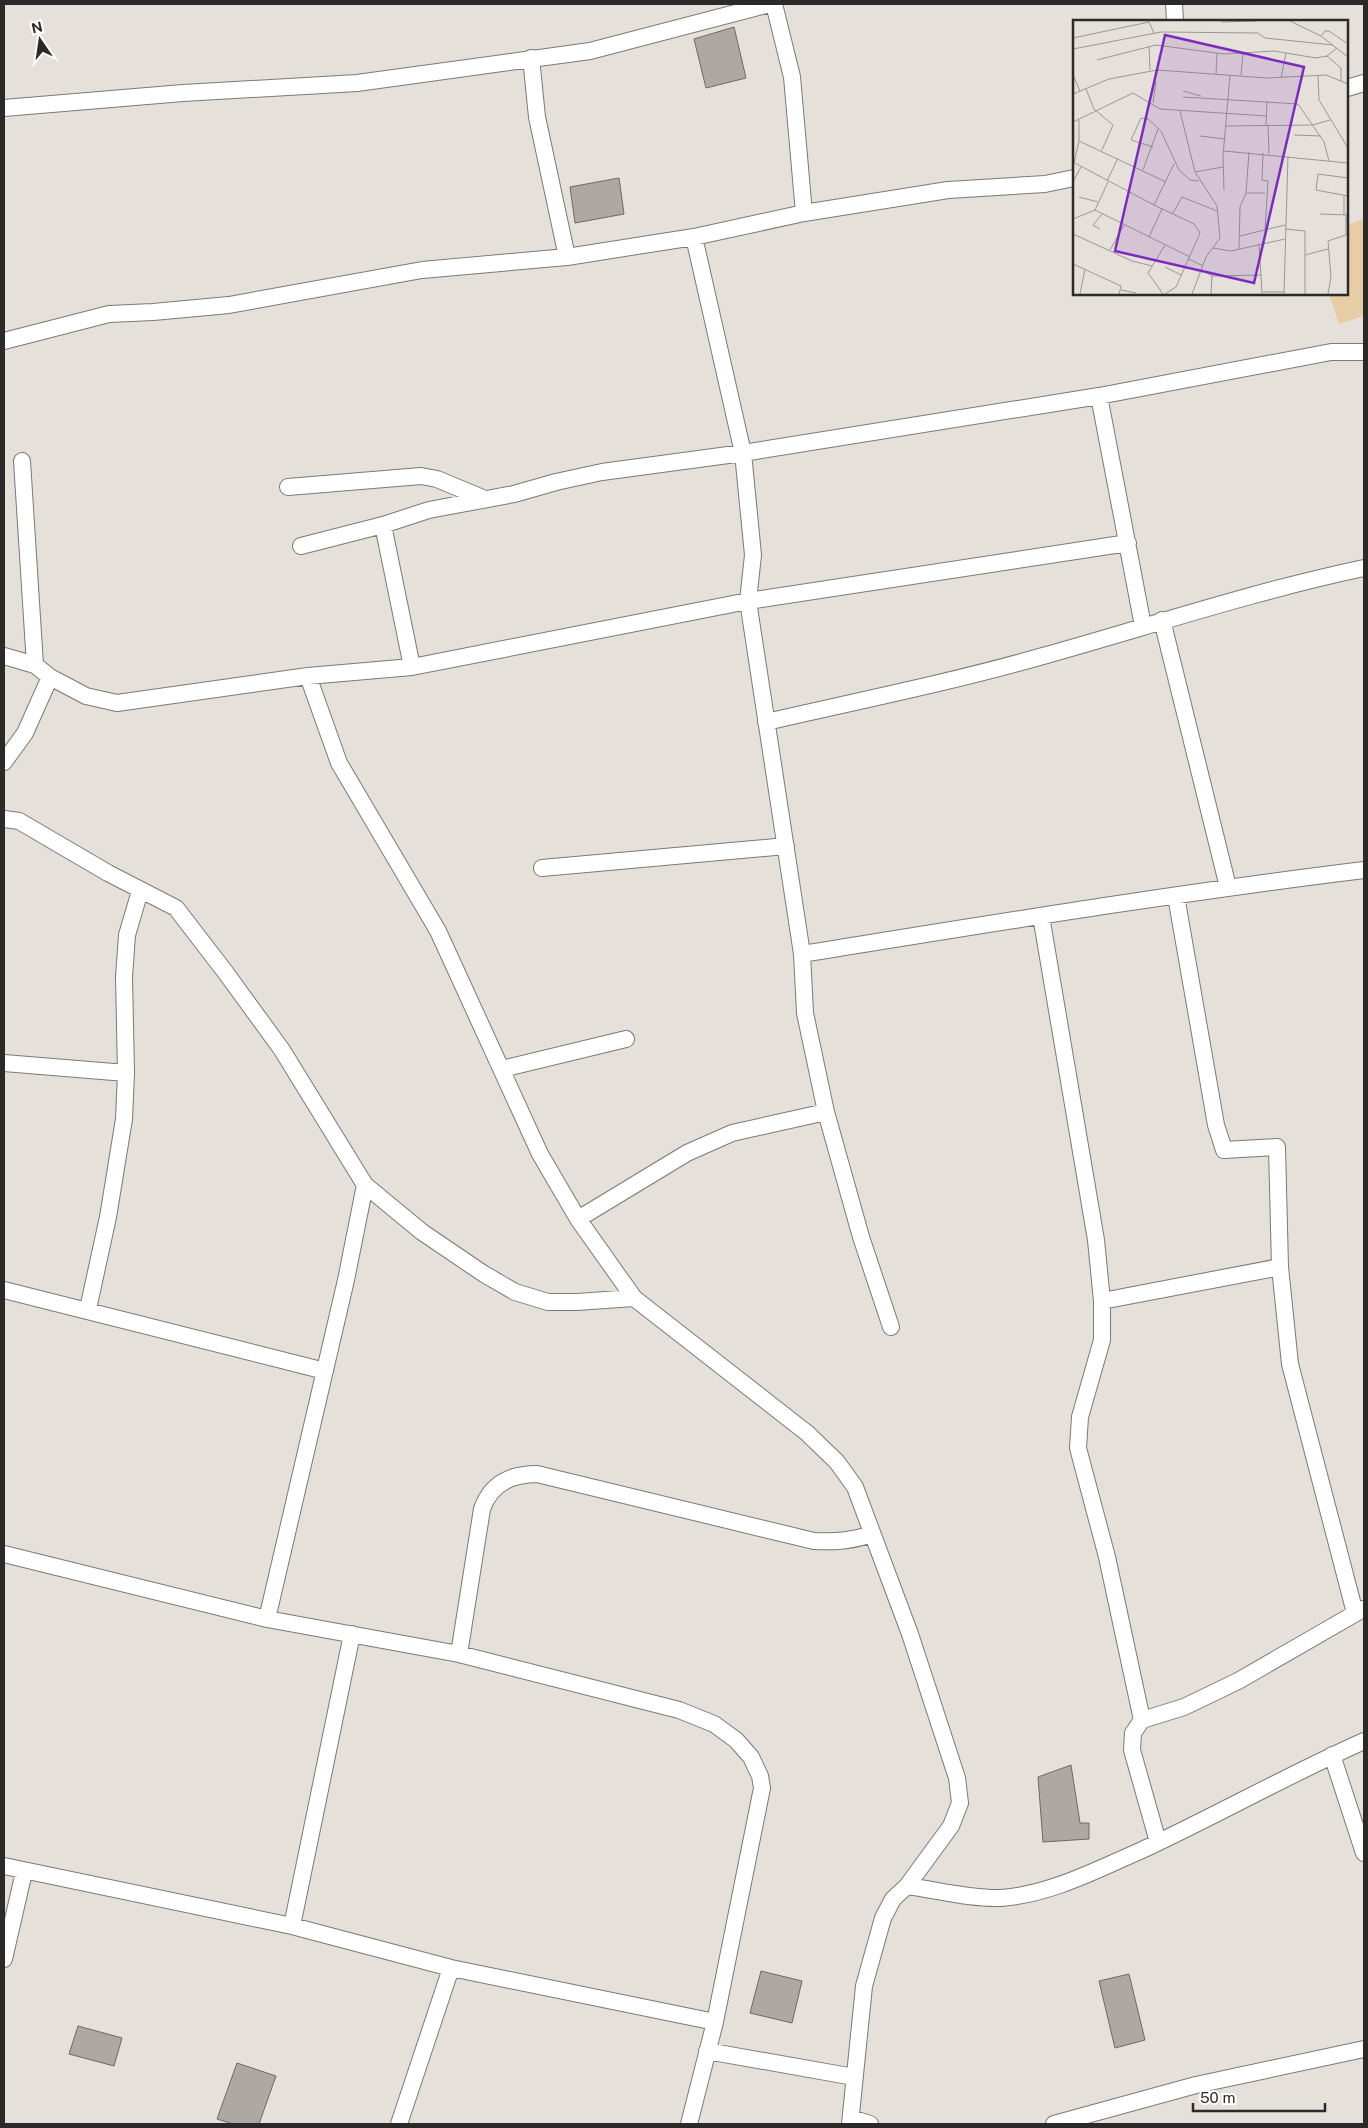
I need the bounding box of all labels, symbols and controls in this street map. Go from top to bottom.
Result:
north arrow [15,15,65,65]
text: N [30,18,44,36]
inset map [1073,20,1348,295]
scale bar [1193,2080,1326,2112]
text: 50 m [1200,2089,1235,2106]

